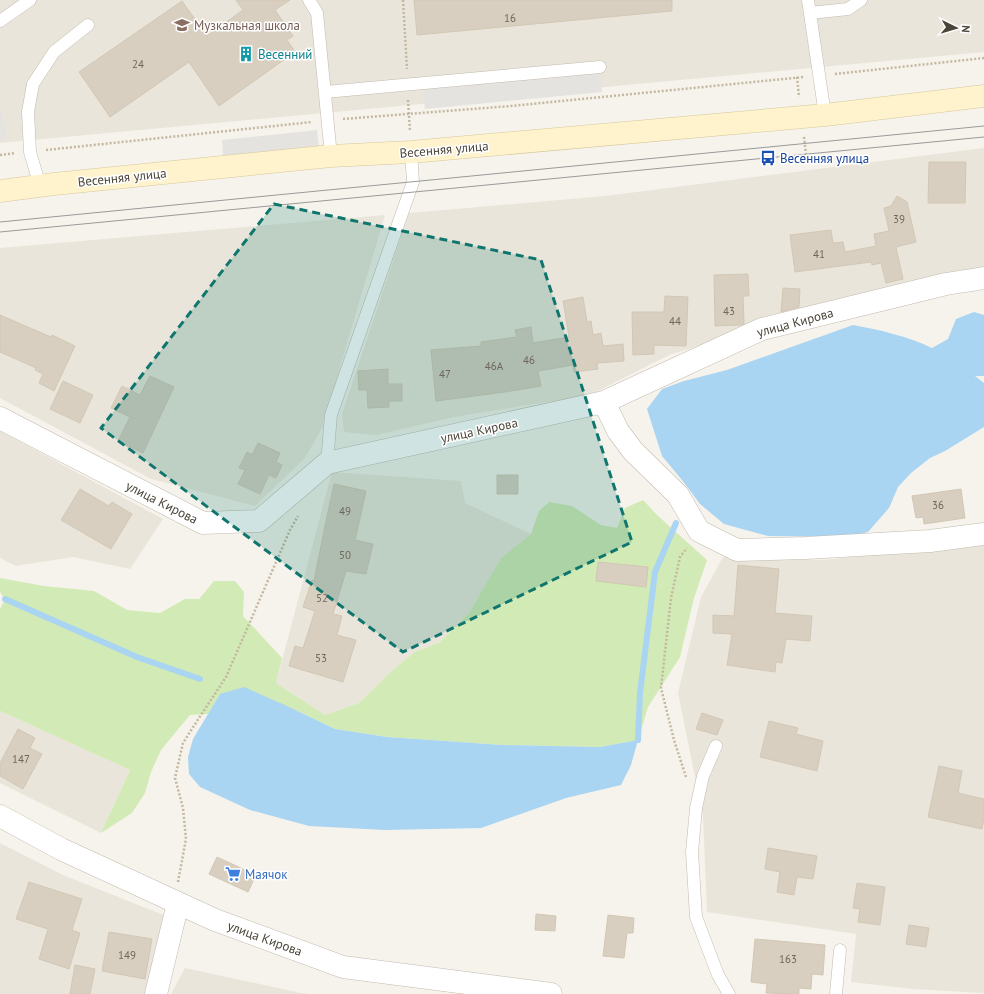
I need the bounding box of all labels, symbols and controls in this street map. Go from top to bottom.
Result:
north arrow [936,8,976,48]
house number: 16 [504,11,516,25]
school or university icon: Музкальная школа [173,16,191,34]
place label: Музкальная школа [194,17,300,34]
text: N [959,25,973,33]
building icon: Весенний [237,45,255,63]
place label: Весенний [258,46,312,63]
house number: 24 [132,57,144,71]
street label: Весенняя улица [399,137,489,162]
bus stop icon: Весенняя улица [759,149,777,167]
place label: Весенняя улица [780,150,869,167]
street label: Весенняя улица [77,164,167,191]
house number: 39 [893,212,905,226]
house number: 41 [813,247,825,261]
house number: 43 [723,304,735,318]
street label: улица Кирова [755,304,835,341]
house number: 44 [669,314,681,328]
house number: 46 [523,353,535,367]
house number: 46А [485,359,504,373]
house number: 47 [439,367,451,381]
street label: улица Кирова [439,414,519,447]
street label: улица Кирова [123,477,201,528]
house number: 36 [932,498,944,512]
house number: 49 [339,504,351,518]
house number: 50 [339,548,351,562]
house number: 52 [316,591,328,605]
house number: 53 [315,651,327,665]
house number: 147 [12,752,30,766]
supermarket icon: Маячок [224,865,242,883]
place label: Маячок [245,866,288,883]
street label: улица Кирова [225,917,305,960]
house number: 149 [118,948,136,962]
house number: 163 [779,952,797,966]

